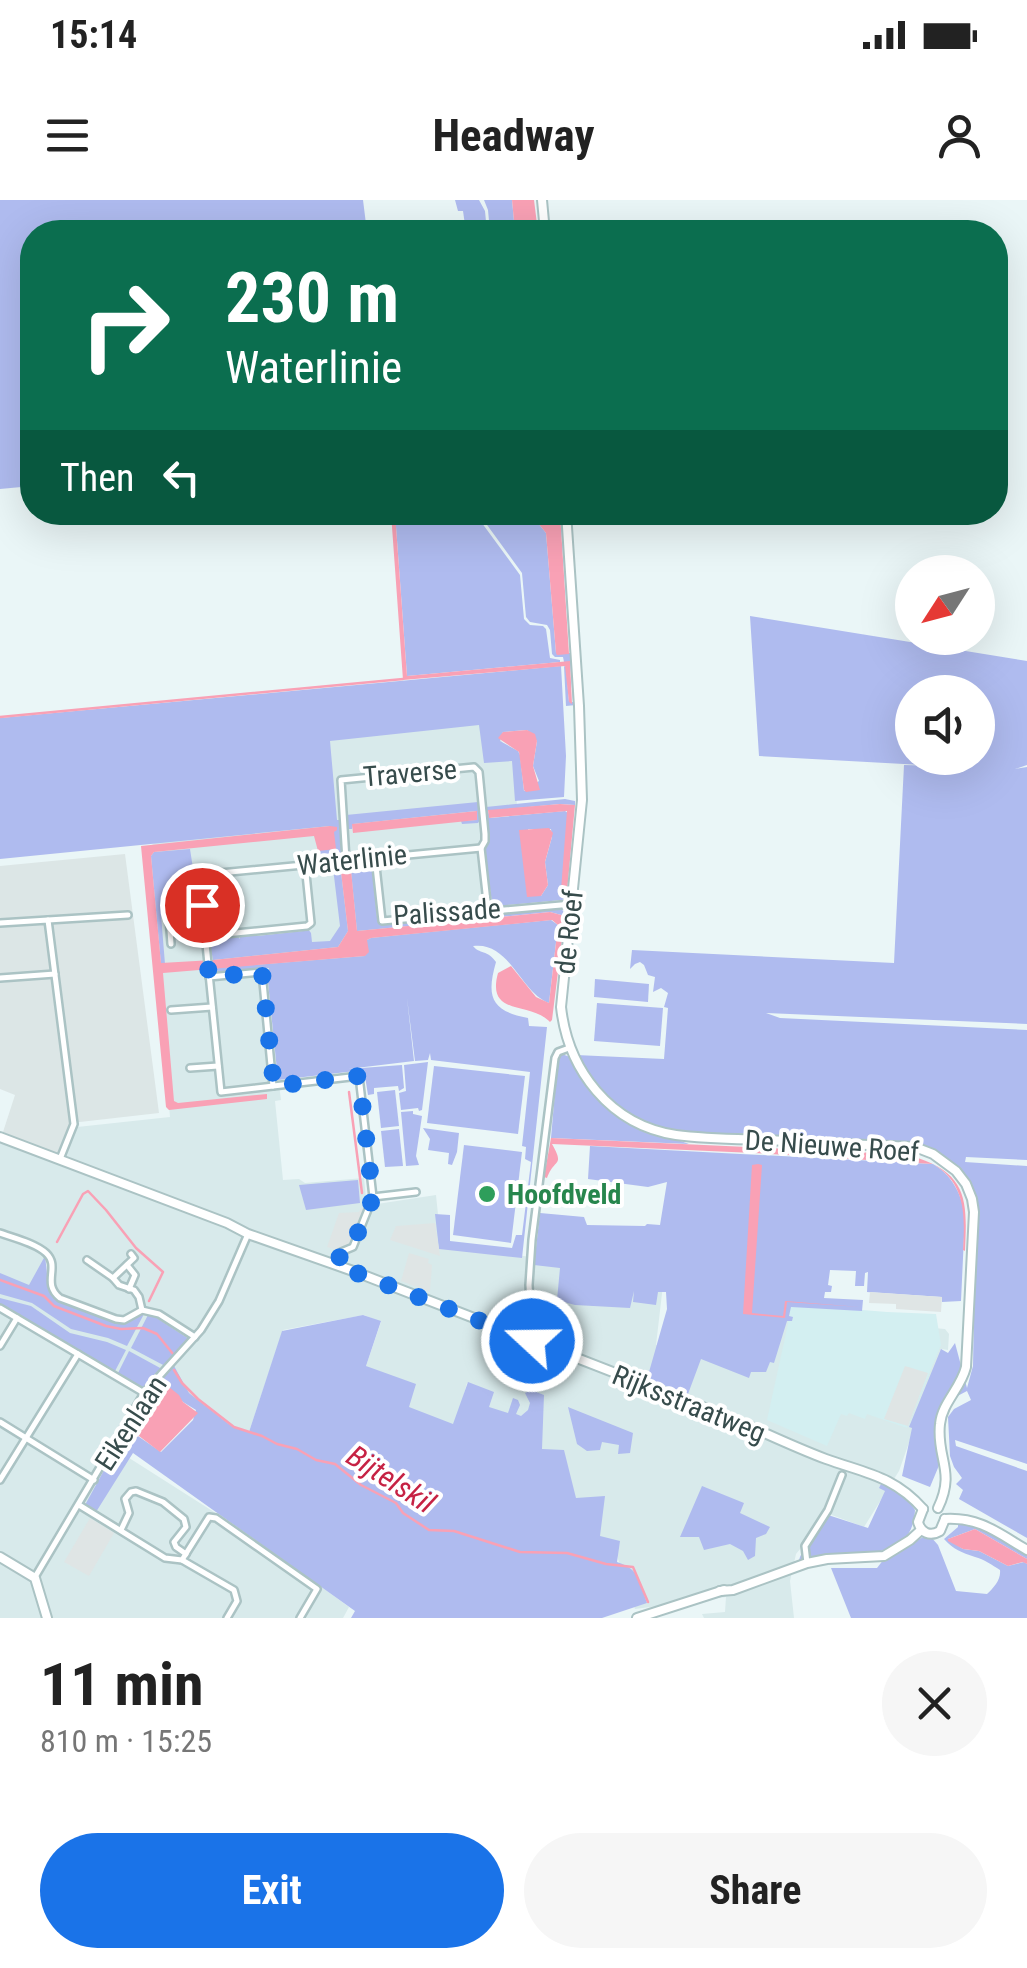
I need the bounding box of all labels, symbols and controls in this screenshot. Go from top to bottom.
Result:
text: 15:14 [50,13,137,57]
icon: menu [40,108,95,163]
icon: person [932,108,987,163]
text: Headway [432,109,595,162]
text: 230 m [225,257,399,339]
icon: right [60,260,190,390]
text: Waterlinie [225,341,402,394]
icon: left [154,450,209,505]
text: Then [60,456,134,500]
north arrow [895,555,995,655]
map controls [895,555,995,775]
button: sound [895,675,995,775]
street label: Traverse [362,752,458,794]
street label: Waterlinie [295,838,409,882]
pin [160,863,245,948]
icon: arrive [175,878,230,933]
street label: de Roef [548,888,590,976]
street label: Palissade [392,892,502,932]
street label: De Nieuwe Roef [744,1123,920,1169]
place label: Hoofdveld [507,1178,622,1211]
marker: Hoofdveld [476,1183,498,1205]
position arrow [480,1289,584,1393]
street label: Rijksstraatweg [608,1358,770,1450]
street label: Eikenlaan [88,1369,174,1477]
water label: Bijtelskil [340,1438,442,1520]
text: 11 min [40,1649,204,1720]
button: close [882,1651,987,1756]
text: 810 m · 15:25 [40,1722,212,1760]
button: Exit [40,1833,504,1948]
button: Share [524,1833,987,1948]

